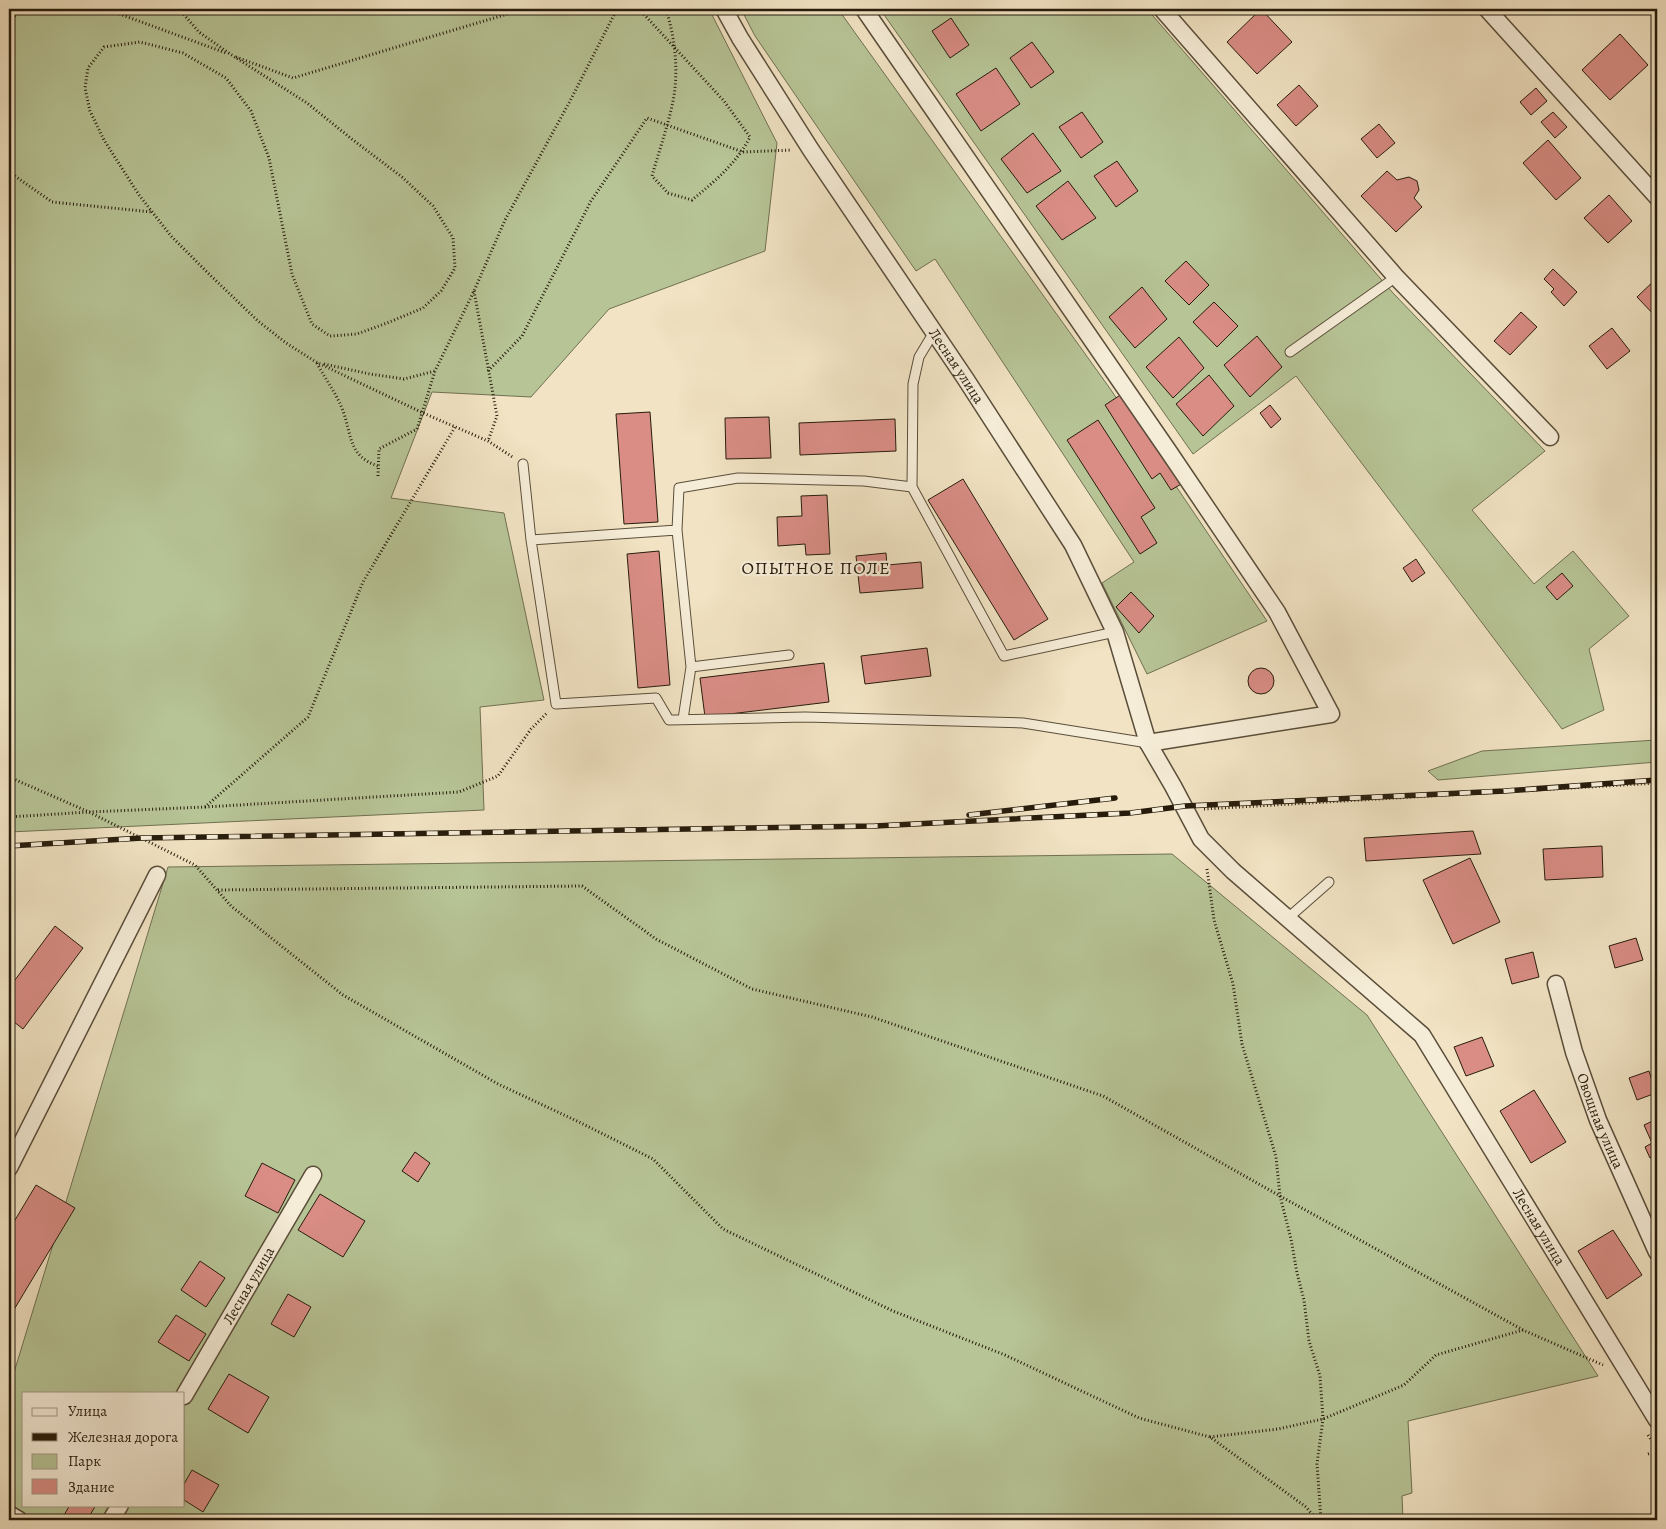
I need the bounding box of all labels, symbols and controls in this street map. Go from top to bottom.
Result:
street label: Лесная улица [924,324,989,408]
district label: ОПЫТНОЕ ПОЛЕ [741,556,891,580]
street label: Овощная улица [1572,1070,1629,1172]
street label: Лесная улица [1508,1184,1570,1269]
street label: Лесная улица [218,1243,279,1328]
legend [22,1392,185,1506]
text: Улица [68,1401,107,1421]
text: Железная дорога [68,1427,178,1447]
text: Парк [68,1451,101,1471]
text: Здание [68,1477,115,1497]

